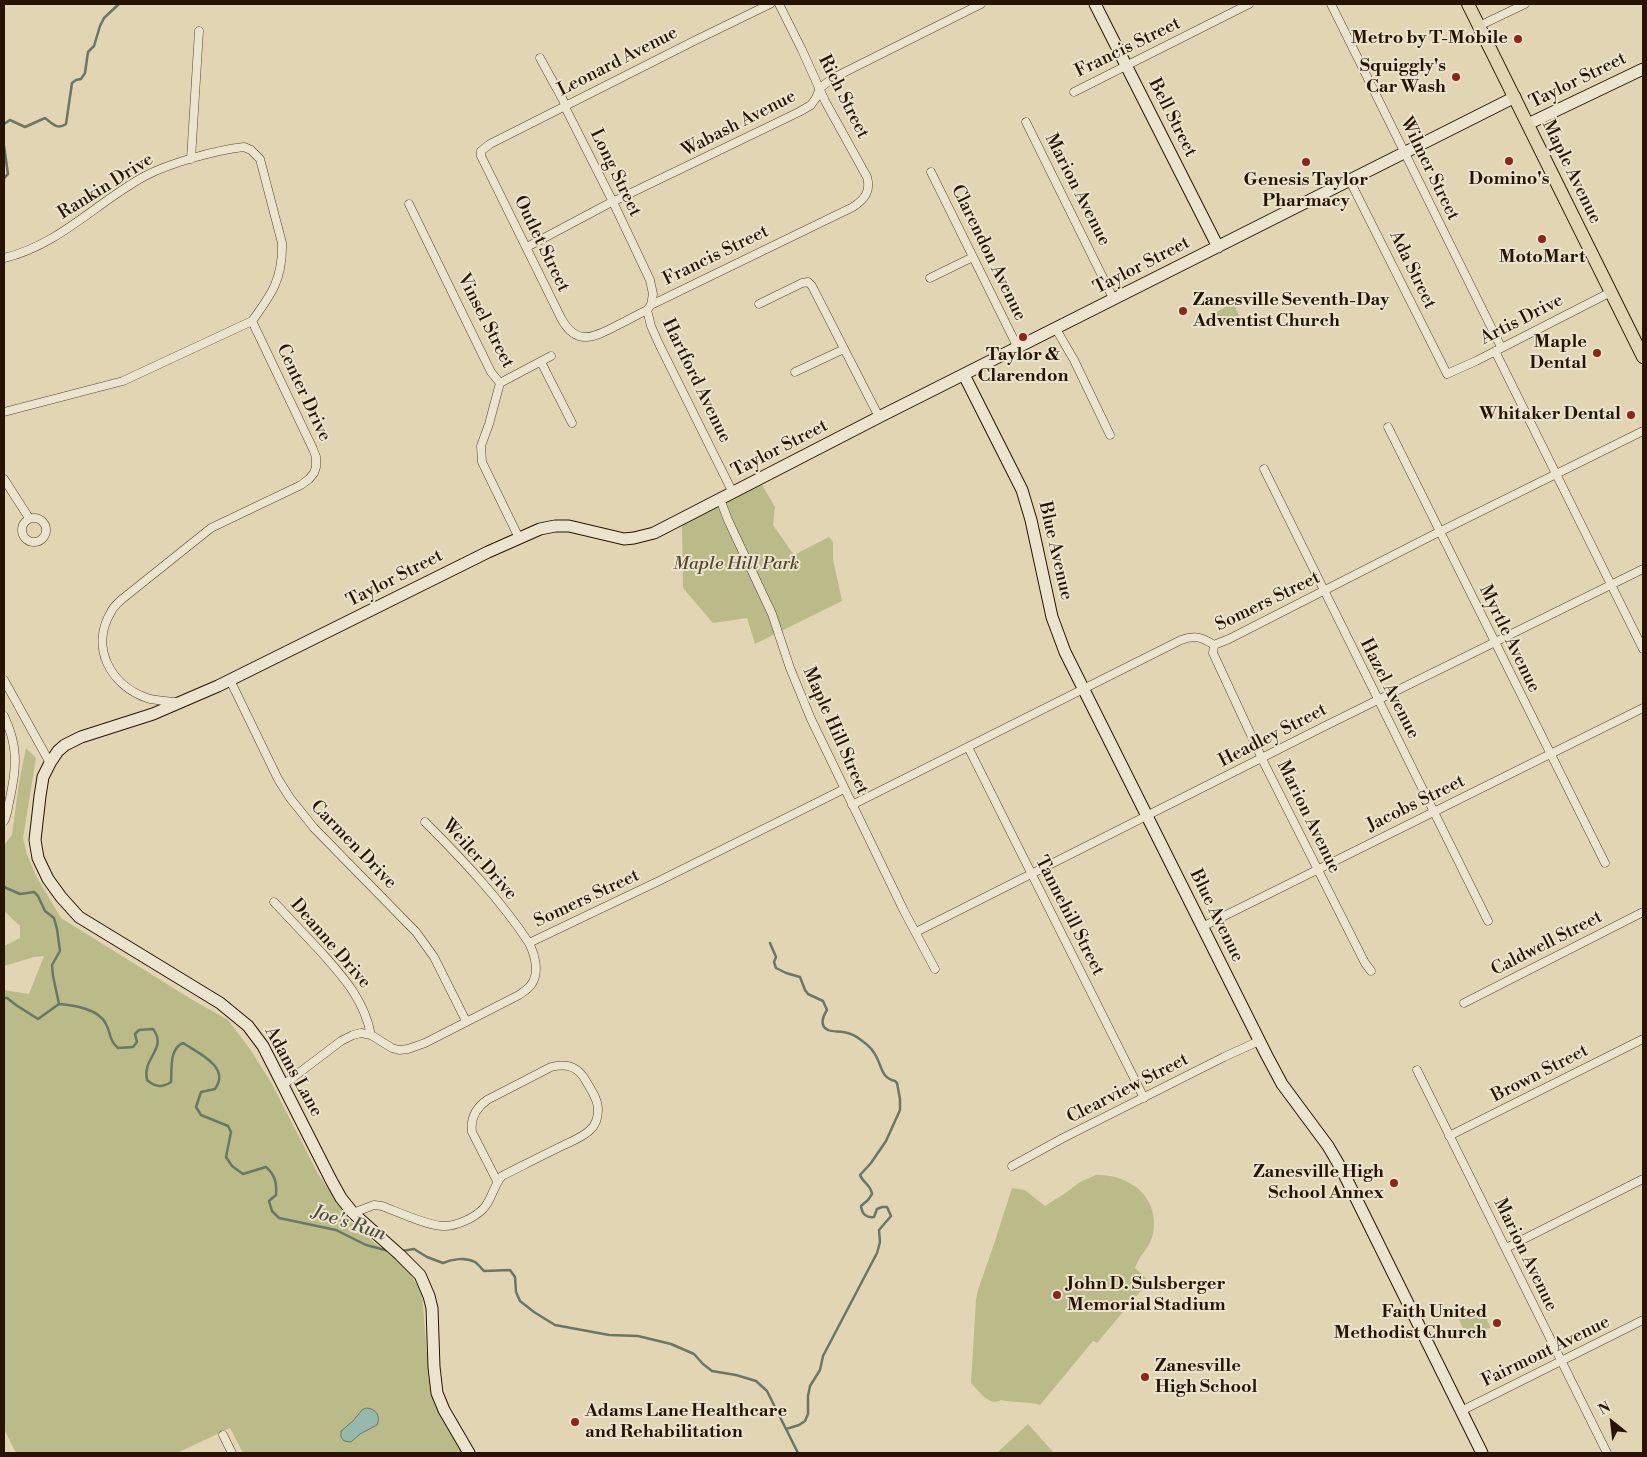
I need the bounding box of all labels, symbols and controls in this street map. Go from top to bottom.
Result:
street label: Francis Street [1072,13,1184,83]
street label: Leonard Avenue [554,22,682,102]
place label: Metro by T-Mobile [1351,28,1508,50]
marker: Metro by T-Mobile [1512,33,1524,45]
street label: Taylor Street [1526,48,1630,114]
street label: Rich Street [813,52,873,142]
place label: Squiggly's Car Wash [1360,56,1446,98]
marker: Squiggly's Car Wash [1450,71,1462,83]
street label: Bell Street [1143,75,1201,161]
street label: Wabash Avenue [678,86,800,162]
street label: Wilmer Street [1395,114,1463,224]
street label: Maple Avenue [1537,117,1605,227]
street label: Long Street [585,126,645,220]
street label: Marion Avenue [1039,130,1115,250]
street label: Rankin Drive [54,149,158,225]
marker: Domino's [1503,155,1515,167]
marker: Genesis Taylor Pharmacy [1300,156,1312,168]
place label: Domino's [1469,169,1549,191]
place label: Genesis Taylor Pharmacy [1244,170,1368,212]
street label: Clarendon Avenue [946,182,1030,324]
street label: Outlet Street [508,192,574,296]
street label: Francis Street [660,221,772,291]
street label: Ada Street [1384,228,1440,312]
street label: Taylor Street [1090,233,1194,299]
marker: MotoMart [1536,233,1548,245]
place label: MotoMart [1499,247,1585,269]
street label: Vinsel Street [452,270,518,372]
place label: Zanesville Seventh-Day Adventist Church [1193,290,1389,332]
street label: Artis Drive [1477,290,1567,350]
marker: Zanesville Seventh-Day Adventist Church [1177,305,1189,317]
street label: Hartford Avenue [657,315,735,447]
marker: Taylor & Clarendon [1017,331,1029,343]
place label: Maple Dental [1529,332,1587,374]
street label: Center Drive [271,341,335,445]
place label: Taylor & Clarendon [977,345,1069,388]
marker: Maple Dental [1591,347,1603,359]
place label: Whitaker Dental [1479,404,1621,426]
marker: Whitaker Dental [1625,409,1637,421]
street label: Taylor Street [728,416,832,482]
street label: Blue Avenue [1033,500,1077,602]
street label: Taylor Street [343,546,447,612]
park label: Maple Hill Park [673,554,799,576]
street label: Somers Street [1212,567,1324,637]
street label: Myrtle Avenue [1474,582,1544,696]
street label: Hazel Avenue [1354,635,1424,743]
street label: Maple Hill Street [797,664,873,798]
street label: Headley Street [1215,699,1331,773]
street label: Marion Avenue [1271,757,1345,877]
street label: Jacobs Street [1363,771,1469,837]
street label: Carmen Drive [305,796,401,894]
street label: Weiler Drive [437,815,521,905]
street label: Tannehill Street [1030,853,1108,979]
street label: Somers Street [531,865,643,933]
street label: Blue Avenue [1184,866,1248,966]
street label: Deanne Drive [285,895,375,993]
street label: Caldwell Street [1488,907,1606,981]
street label: Adams Lane [259,1023,327,1121]
street label: Brown Street [1488,1040,1592,1108]
street label: Clearview Street [1064,1049,1192,1129]
place label: Zanesville High School Annex [1253,1162,1384,1204]
marker: Zanesville High School Annex [1388,1177,1400,1189]
street label: Marion Avenue [1488,1195,1562,1315]
water label: Joe's Run [309,1201,389,1247]
place label: John D. Sulsberger Memorial Stadium [1067,1274,1226,1316]
marker: John D. Sulsberger Memorial Stadium [1051,1289,1063,1301]
place label: Faith United Methodist Church [1333,1302,1487,1345]
street label: Fairmont Avenue [1478,1312,1614,1392]
marker: Faith United Methodist Church [1491,1317,1503,1329]
place label: Zanesville High School [1155,1356,1258,1398]
marker: Zanesville High School [1139,1371,1151,1383]
north arrow [1587,1397,1637,1447]
text: N [1596,1398,1614,1419]
place label: Adams Lane Healthcare and Rehabilitation [585,1401,787,1444]
marker: Adams Lane Healthcare and Rehabilitation [569,1416,581,1428]

